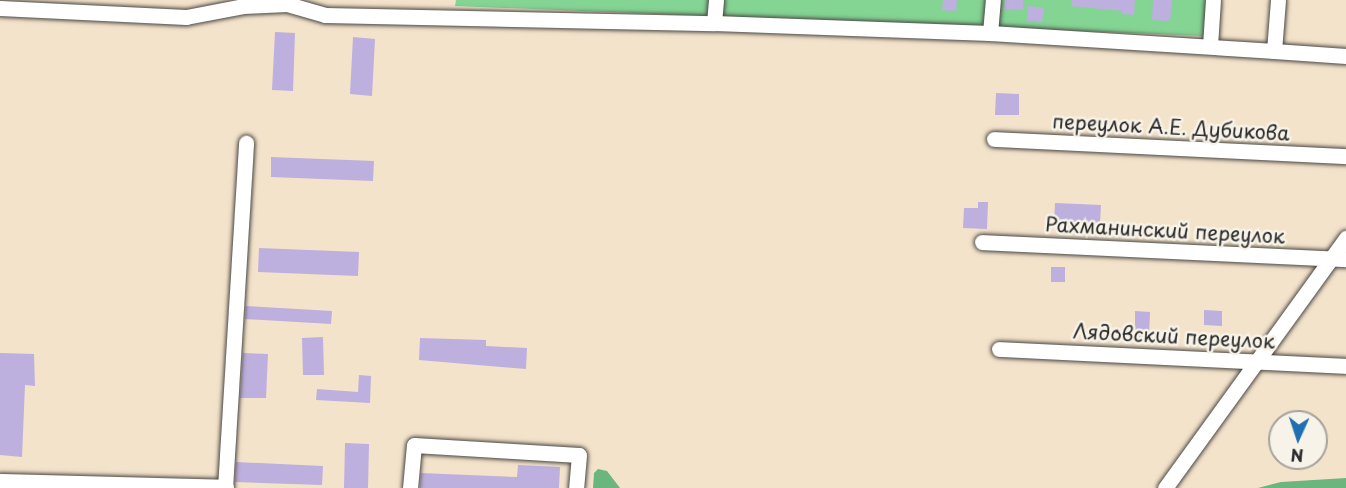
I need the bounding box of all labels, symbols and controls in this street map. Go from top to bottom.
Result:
street label: переулок А.Е. Дубикова [1052,109,1290,145]
street label: Рахманинский переулок [1045,212,1285,248]
street label: Лядовский переулок [1073,319,1275,353]
north arrow [1268,410,1328,470]
text: N [1290,444,1304,468]

